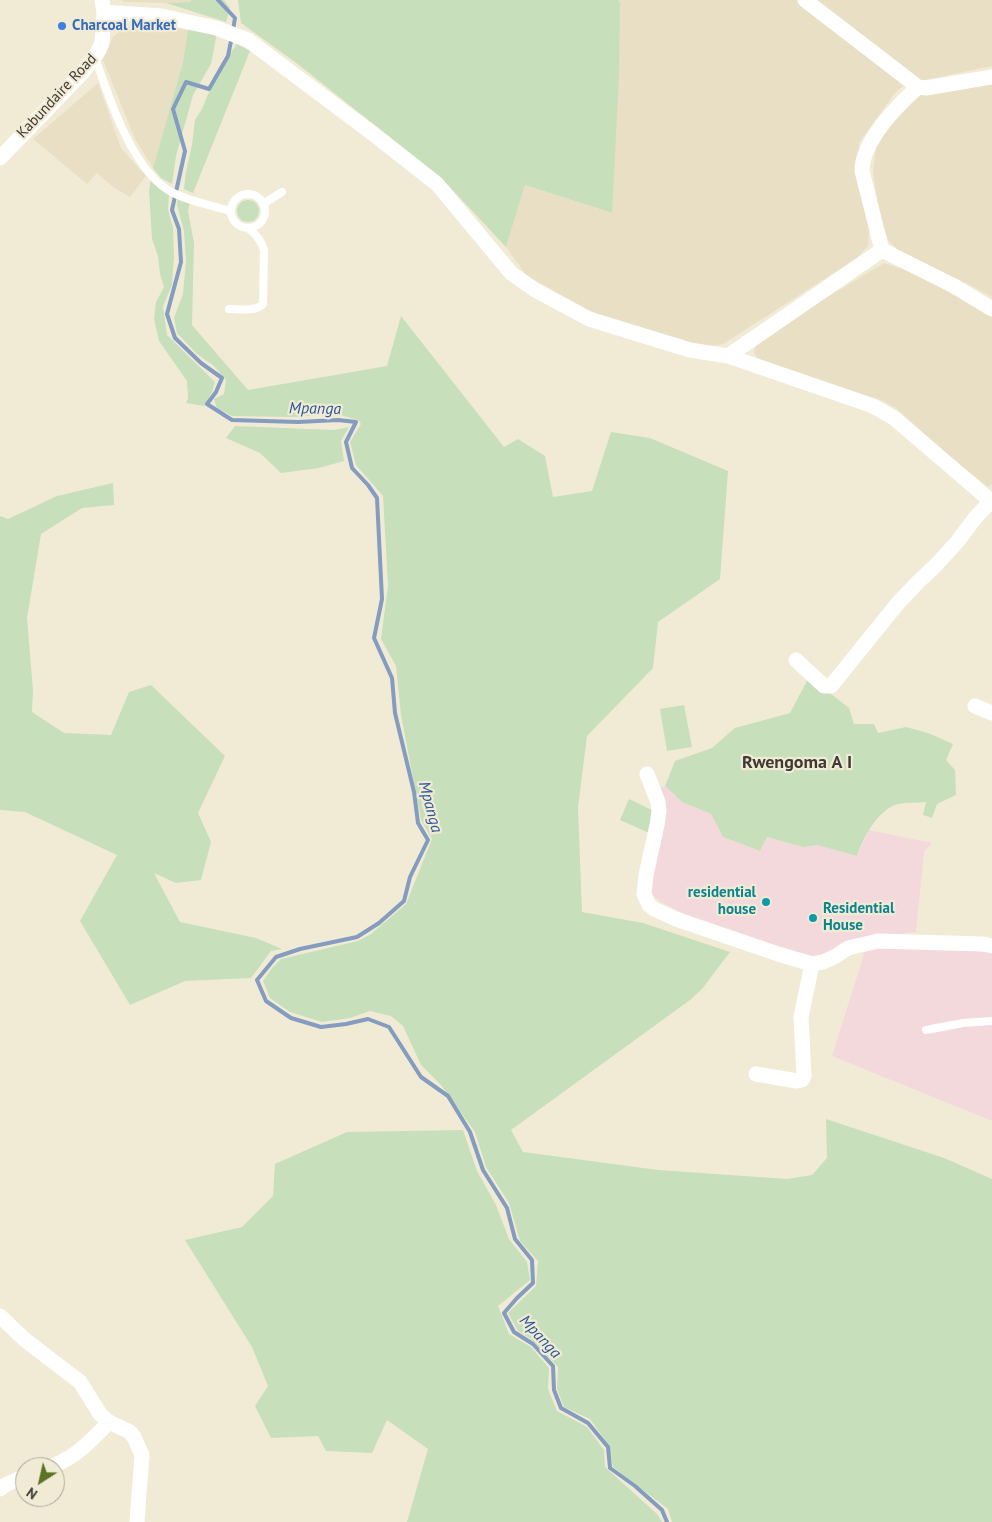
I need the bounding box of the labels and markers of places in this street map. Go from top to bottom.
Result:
place label: Charcoal Market [72,17,176,35]
marker: Charcoal Market [56,20,68,32]
place label: residential house [688,884,756,919]
marker: residential house [760,896,772,908]
place label: Residential House [823,900,894,935]
marker: Residential House [807,912,819,924]

